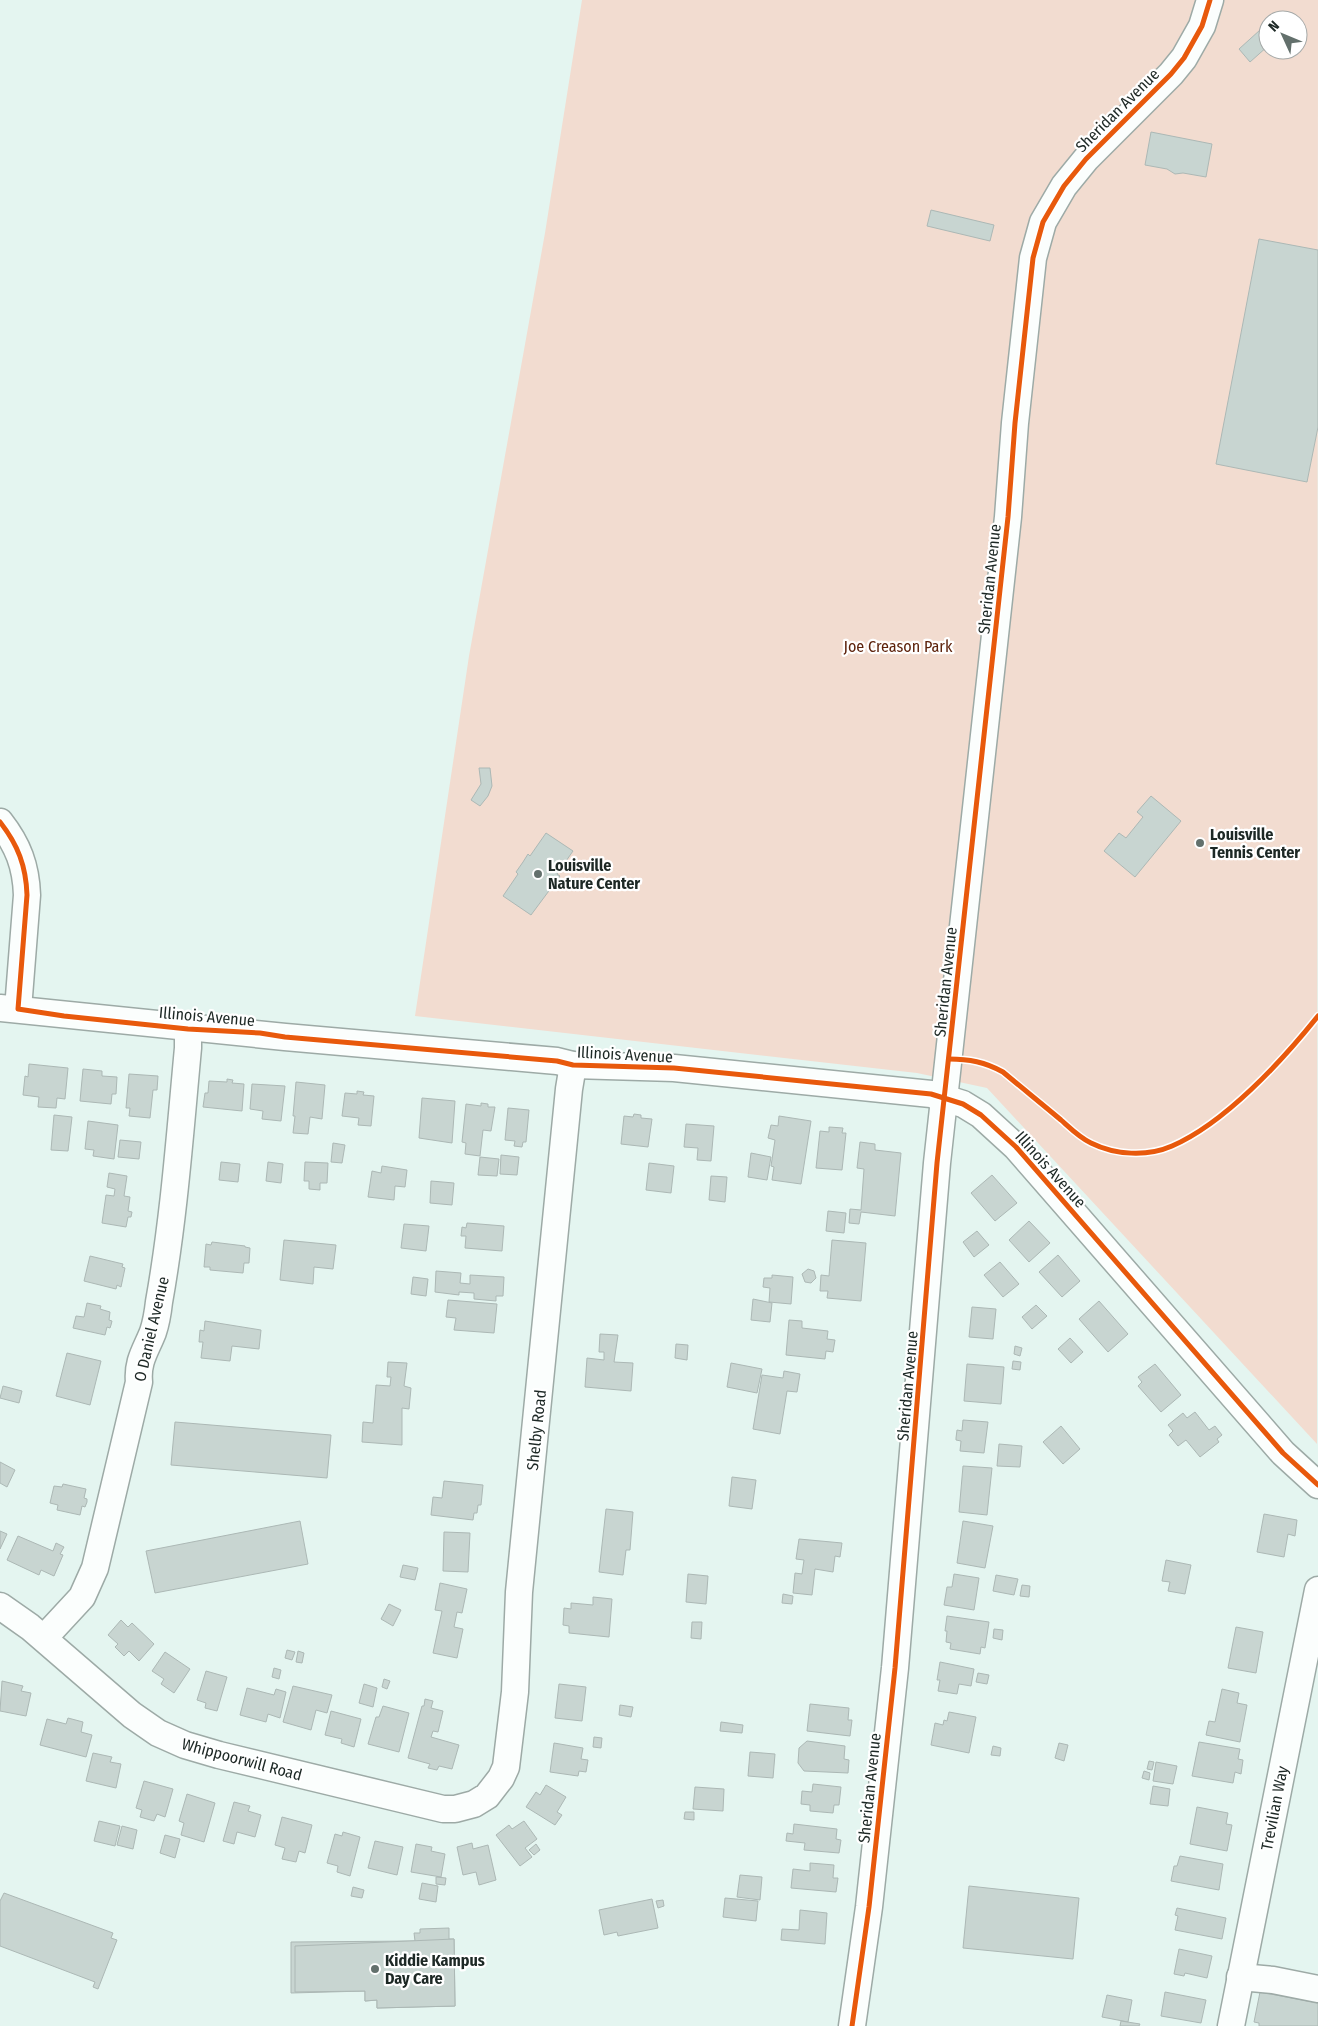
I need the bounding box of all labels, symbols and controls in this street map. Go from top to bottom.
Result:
north arrow [1258,10,1308,60]
text: N [1265,17,1283,35]
street label: Sheridan Avenue [1072,64,1163,156]
street label: Sheridan Avenue [974,523,1005,635]
park label: Joe Creason Park [844,637,953,656]
place label: Louisville Tennis Center [1210,825,1300,862]
marker: Louisville Tennis Center [1194,837,1206,849]
place label: Louisville Nature Center [548,856,640,893]
marker: Louisville Nature Center [532,868,544,880]
street label: Sheridan Avenue [930,926,961,1038]
street label: Illinois Avenue [158,1003,256,1030]
street label: Illinois Avenue [576,1042,674,1067]
street label: Illinois Avenue [1011,1127,1090,1212]
street label: O Daniel Avenue [130,1275,173,1383]
street label: Sheridan Avenue [893,1330,922,1442]
street label: Shelby Road [523,1389,550,1471]
street label: Sheridan Avenue [854,1732,885,1844]
street label: Whippoorwill Road [180,1734,304,1785]
street label: Trevilian Way [1257,1763,1292,1852]
place label: Kiddie Kampus Day Care [385,1951,485,1988]
marker: Kiddie Kampus Day Care [369,1963,381,1975]

